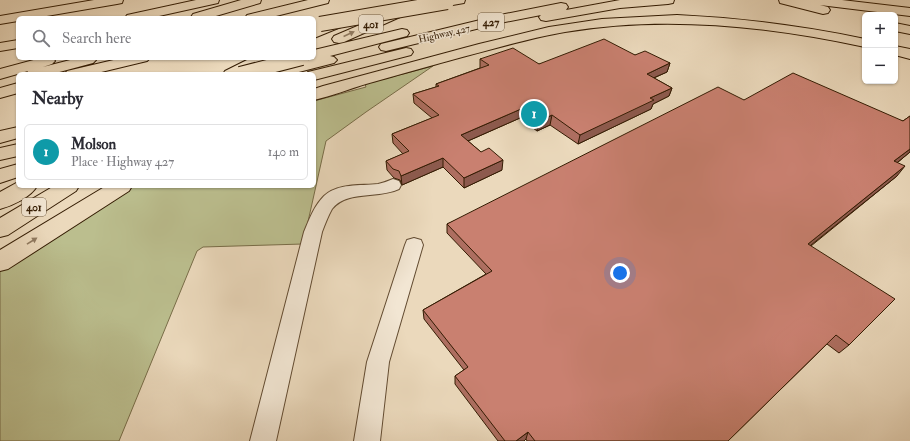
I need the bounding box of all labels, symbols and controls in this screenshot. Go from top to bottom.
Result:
map controls [862,12,898,84]
button: + [862,12,898,48]
road number: 427 [478,13,504,31]
road number: 401 [359,15,383,33]
search box [16,16,316,60]
street label: Highway 427 [417,22,472,47]
icon: search [30,27,52,49]
text: Search here [62,29,131,48]
one-way arrow [344,31,355,37]
button: − [862,48,898,84]
text: Nearby [32,88,83,109]
pin: 1 [521,99,547,129]
text: Molson [71,135,116,154]
text: 1 [44,144,48,160]
text: 140 m [268,144,299,160]
text: Place · Highway 427 [71,154,174,170]
road number: 401 [22,198,46,216]
one-way arrow [26,237,38,244]
your location [610,263,630,283]

